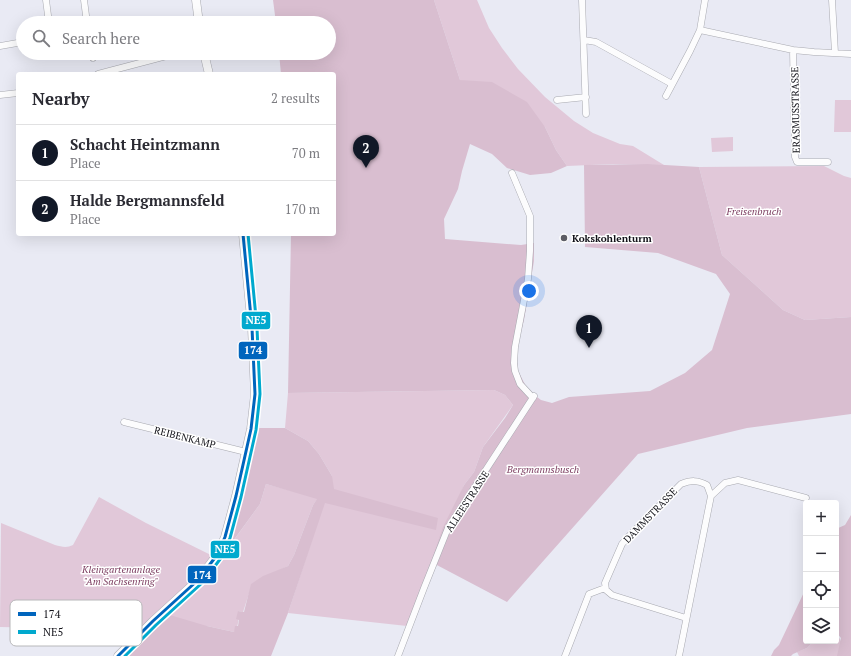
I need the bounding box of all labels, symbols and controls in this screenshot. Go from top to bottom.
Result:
search box [16,16,336,60]
icon: search [30,27,52,49]
text: Search here [62,28,140,48]
street label: ERASMUSSTRASSE [788,66,803,153]
text: Nearby [32,87,90,110]
text: 2 results [271,89,320,107]
text: Schacht Heintzmann [70,134,220,154]
pin: 2 [353,135,379,168]
text: 1 [41,144,49,162]
text: 70 m [292,144,320,162]
text: Place [70,154,101,172]
text: Halde Bergmannsfeld [70,190,224,210]
text: 2 [41,200,49,218]
text: 170 m [285,200,320,218]
park label: Freisenbruch [726,205,782,218]
text: Place [70,210,101,228]
place label: Kokskohlenturm [572,232,653,245]
marker: Kokskohlenturm [559,233,569,243]
your location [519,281,539,301]
line badge: NE5 [241,311,271,330]
text: NE5 [245,313,267,327]
pin: 1 [576,315,602,348]
line badge: 174 [238,341,268,360]
text: 174 [244,343,263,357]
street label: REIBENKAMP [153,424,217,451]
park label: Bergmannsbusch [506,463,579,476]
street label: ALLEESTRASSE [443,468,492,534]
street label: DAMMSTRASSE [621,485,680,546]
map controls [803,500,839,644]
button: + [803,500,839,536]
button: − [803,536,839,572]
line badge: NE5 [210,540,240,559]
text: NE5 [214,542,236,556]
park label: Kleingartenanlage "Am Sachsenring" [81,563,160,588]
line badge: 174 [187,565,217,584]
text: 174 [193,568,212,582]
button: locate [803,572,839,608]
legend [10,600,142,646]
text: 174 [43,607,61,621]
button: layers [803,608,839,644]
text: NE5 [43,625,63,639]

